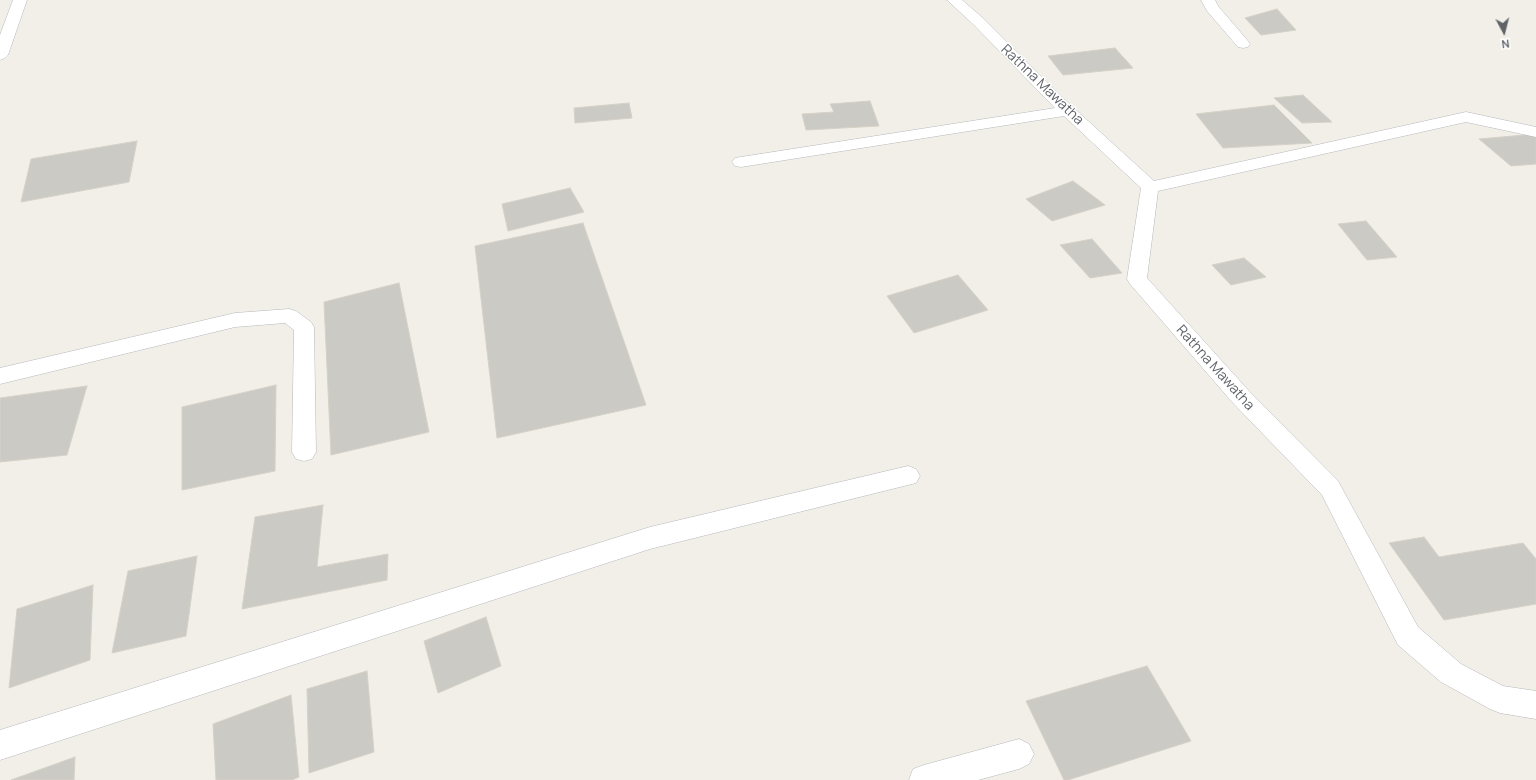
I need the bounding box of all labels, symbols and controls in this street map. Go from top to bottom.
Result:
north arrow [1484,12,1524,52]
text: N [1501,36,1510,52]
street label: Rathna Mawatha [997,41,1087,129]
street label: Rathna Mawatha [1172,322,1258,414]

